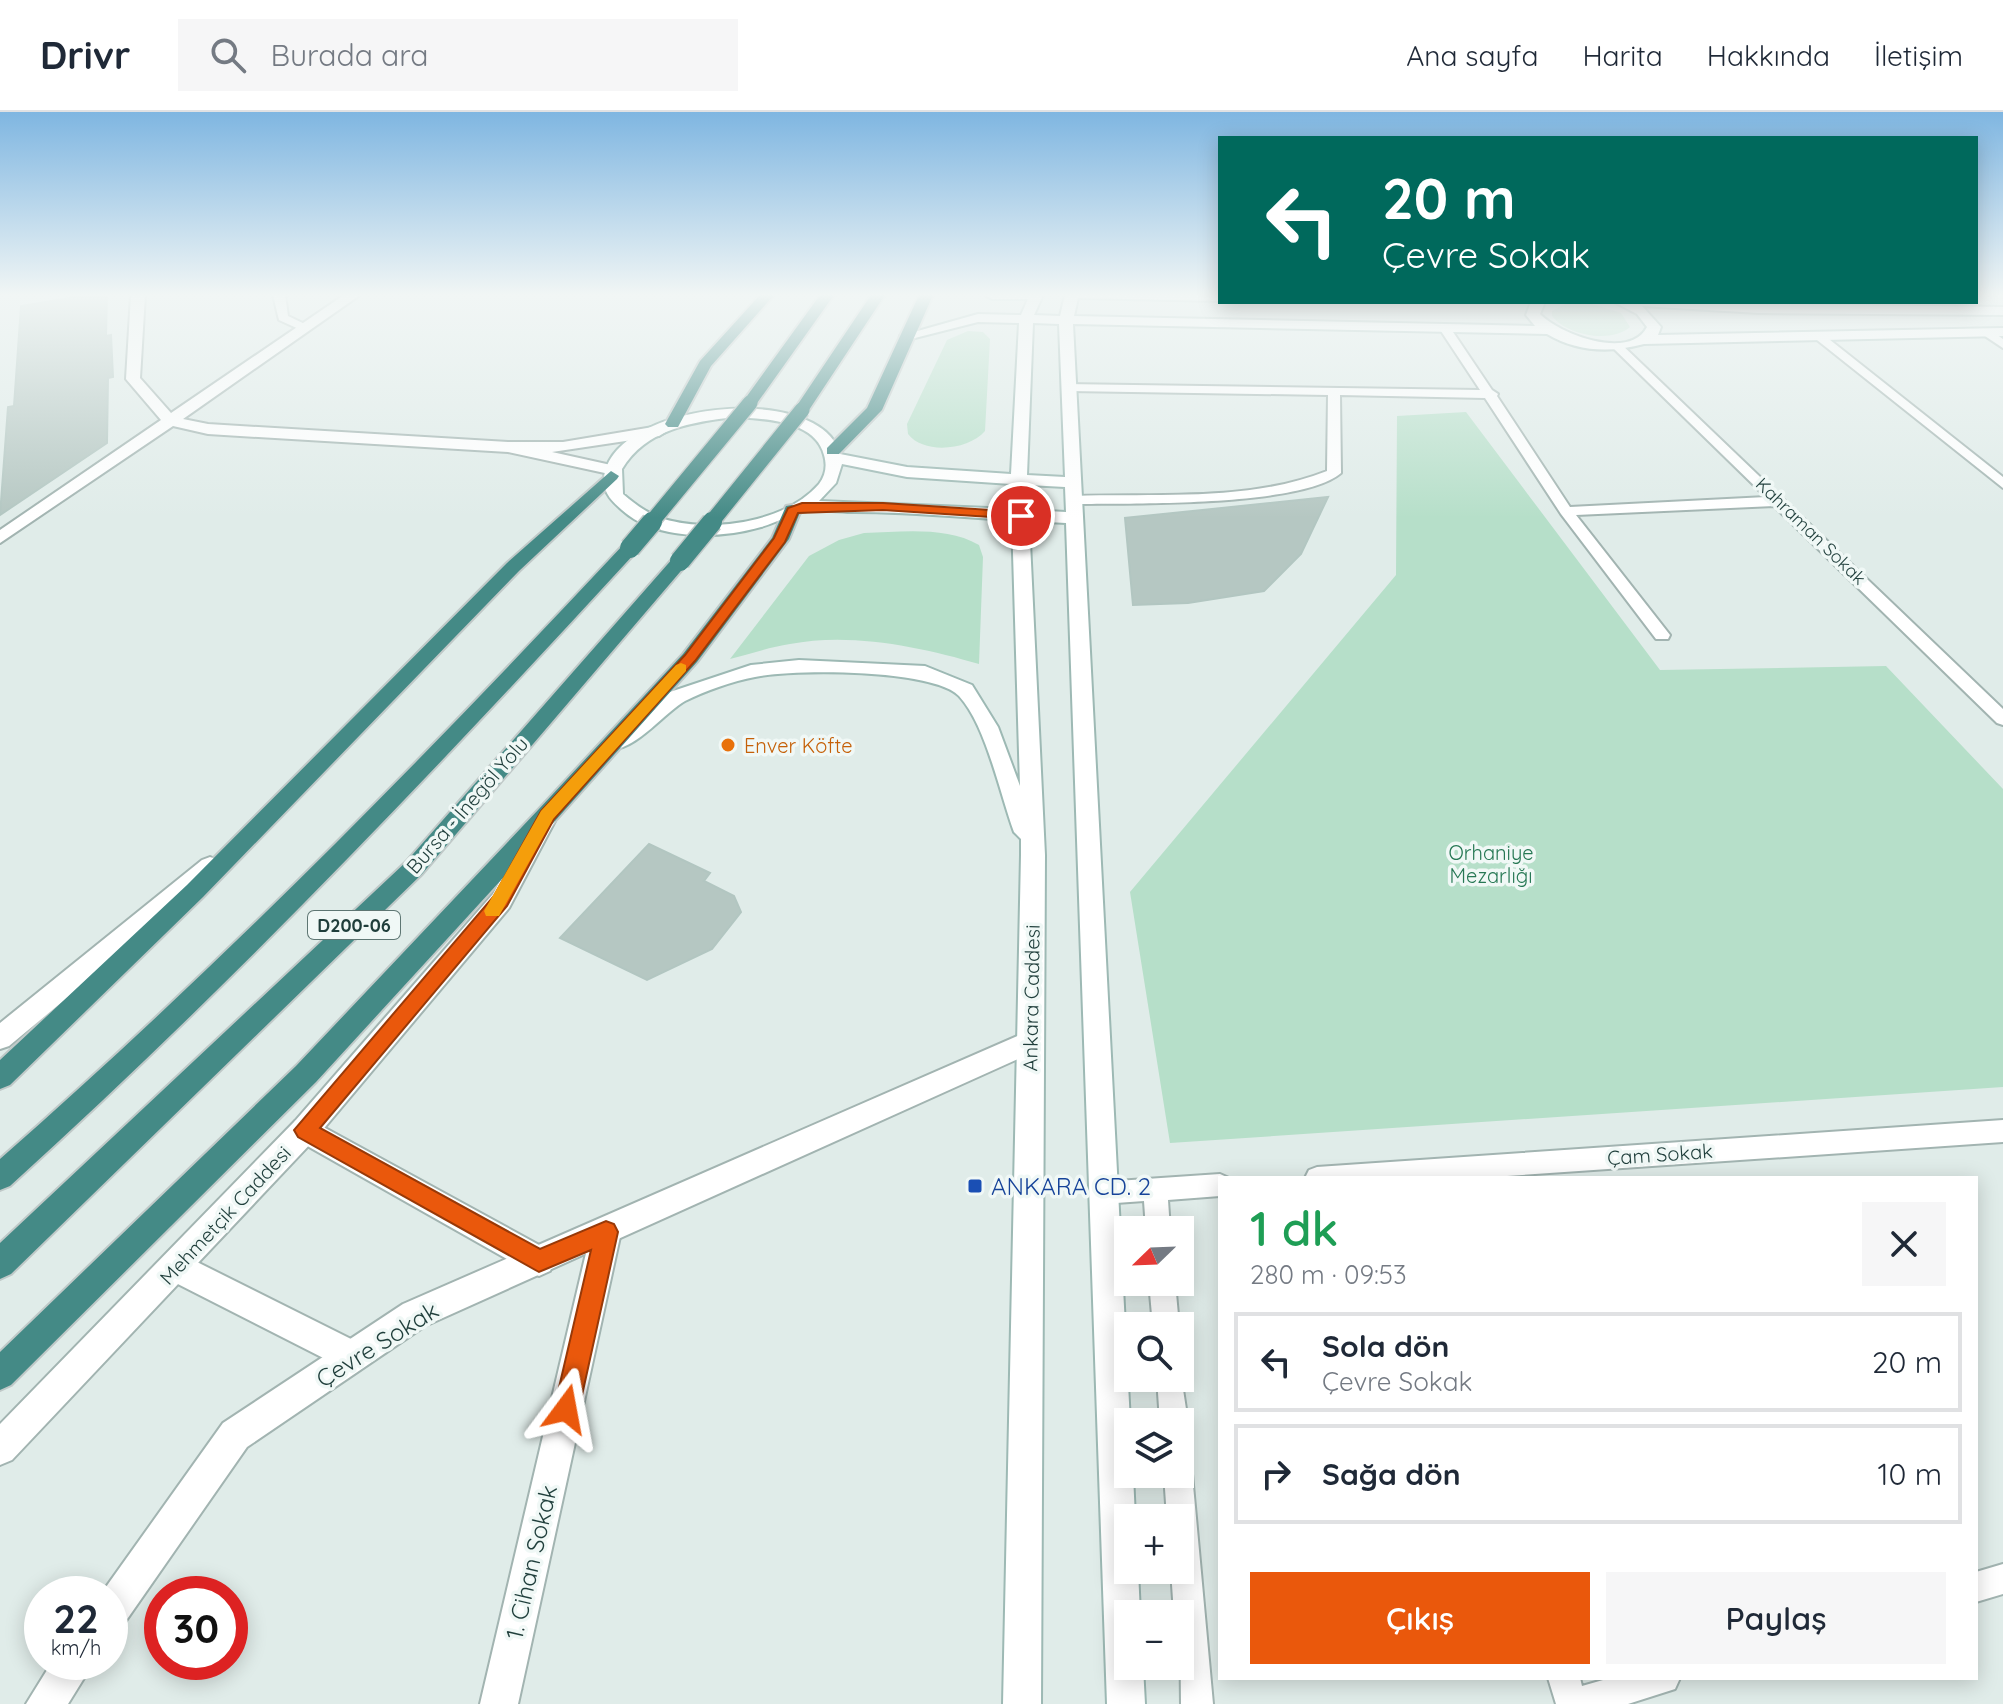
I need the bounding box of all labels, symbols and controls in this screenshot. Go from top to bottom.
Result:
search box [178,19,738,91]
text: Drivr [40,31,130,79]
icon: search [206,33,250,77]
text: Burada ara [270,36,429,74]
text: Ana sayfa [1406,38,1538,73]
text: Harita [1582,38,1663,73]
text: Hakkında [1707,38,1830,73]
text: İletişim [1874,38,1963,73]
text: 20 m [1382,163,1516,233]
icon: left [1250,168,1354,272]
text: Çevre Sokak [1382,232,1590,277]
street label: Kahraman Sokak [1751,472,1871,590]
pin [987,482,1055,550]
icon: arrive [999,494,1043,538]
street label: Bursa - İnegöl Yolu [401,731,533,879]
place label: Enver Köfte [744,733,853,758]
marker: Enver Köfte [719,736,737,754]
park label: Orhaniye Mezarlığı [1449,840,1533,888]
road number: D200-06 [308,911,400,939]
street label: Ankara Caddesi [1017,924,1045,1072]
street label: Çam Sokak [1606,1138,1714,1170]
street label: Mehmetçik Caddesi [154,1140,296,1290]
place label: ANKARA CD. 2 [991,1171,1151,1201]
marker: ANKARA CD. 2 [966,1177,984,1195]
text: 1 dk [1250,1198,1338,1258]
button: close [1862,1202,1946,1286]
north arrow [1114,1216,1194,1296]
map controls [1114,1216,1194,1680]
text: 280 m · 09:53 [1250,1258,1407,1291]
street label: Çevre Sokak [310,1295,444,1393]
button: search [1114,1312,1194,1392]
text: Sola dön [1322,1327,1449,1365]
icon: left [1254,1340,1298,1384]
text: 20 m [1872,1343,1942,1381]
text: Çevre Sokak [1322,1365,1472,1398]
position arrow [524,1367,608,1451]
button: layers [1114,1408,1194,1488]
icon: right [1254,1452,1298,1496]
text: Sağa dön [1322,1455,1461,1493]
text: 10 m [1878,1455,1942,1493]
street label: 1. Cihan Sokak [499,1482,563,1642]
button: + [1114,1504,1194,1584]
button: Çıkış [1250,1572,1590,1664]
button: Paylaş [1606,1572,1946,1664]
speed limit sign: 30 [144,1576,248,1680]
text: 22 [53,1593,99,1643]
button: − [1114,1600,1194,1680]
text: km/h [51,1635,101,1660]

